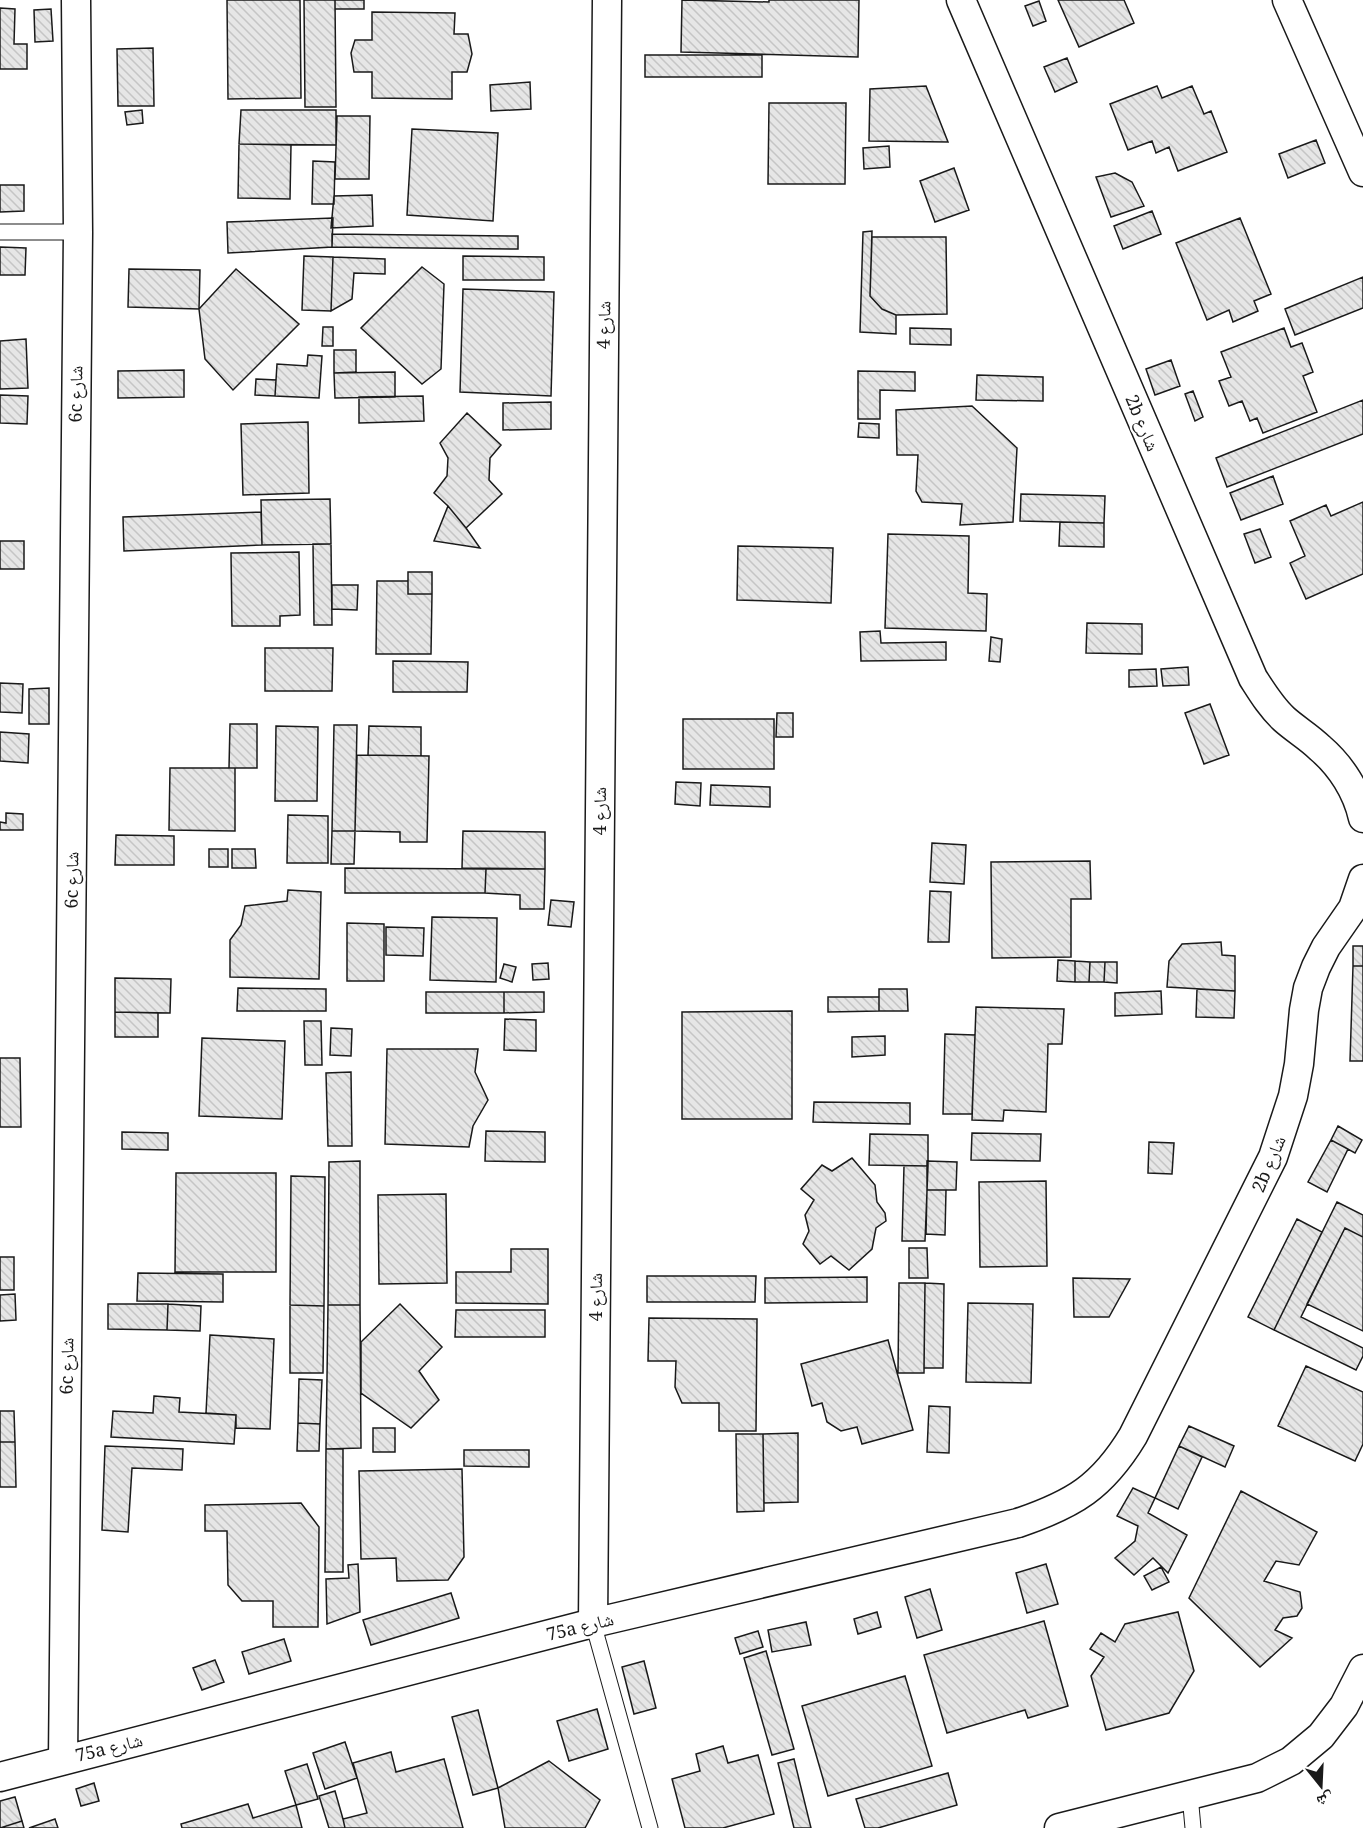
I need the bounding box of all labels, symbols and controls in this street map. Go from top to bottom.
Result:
street label: شارع 4 [591,301,621,349]
street label: 6c شارع [63,365,93,423]
street label: 2b شارع [1115,391,1166,457]
street label: شارع 4 [587,787,617,835]
street label: 6c شارع [59,851,89,909]
street label: 2b شارع [1245,1132,1296,1198]
street label: شارع 4 [583,1273,613,1321]
street label: 6c شارع [54,1337,84,1395]
street label: 75a شارع [544,1606,617,1652]
street label: 75a شارع [73,1727,146,1773]
north arrow [1291,1756,1351,1816]
text: ش [1313,1782,1337,1813]

